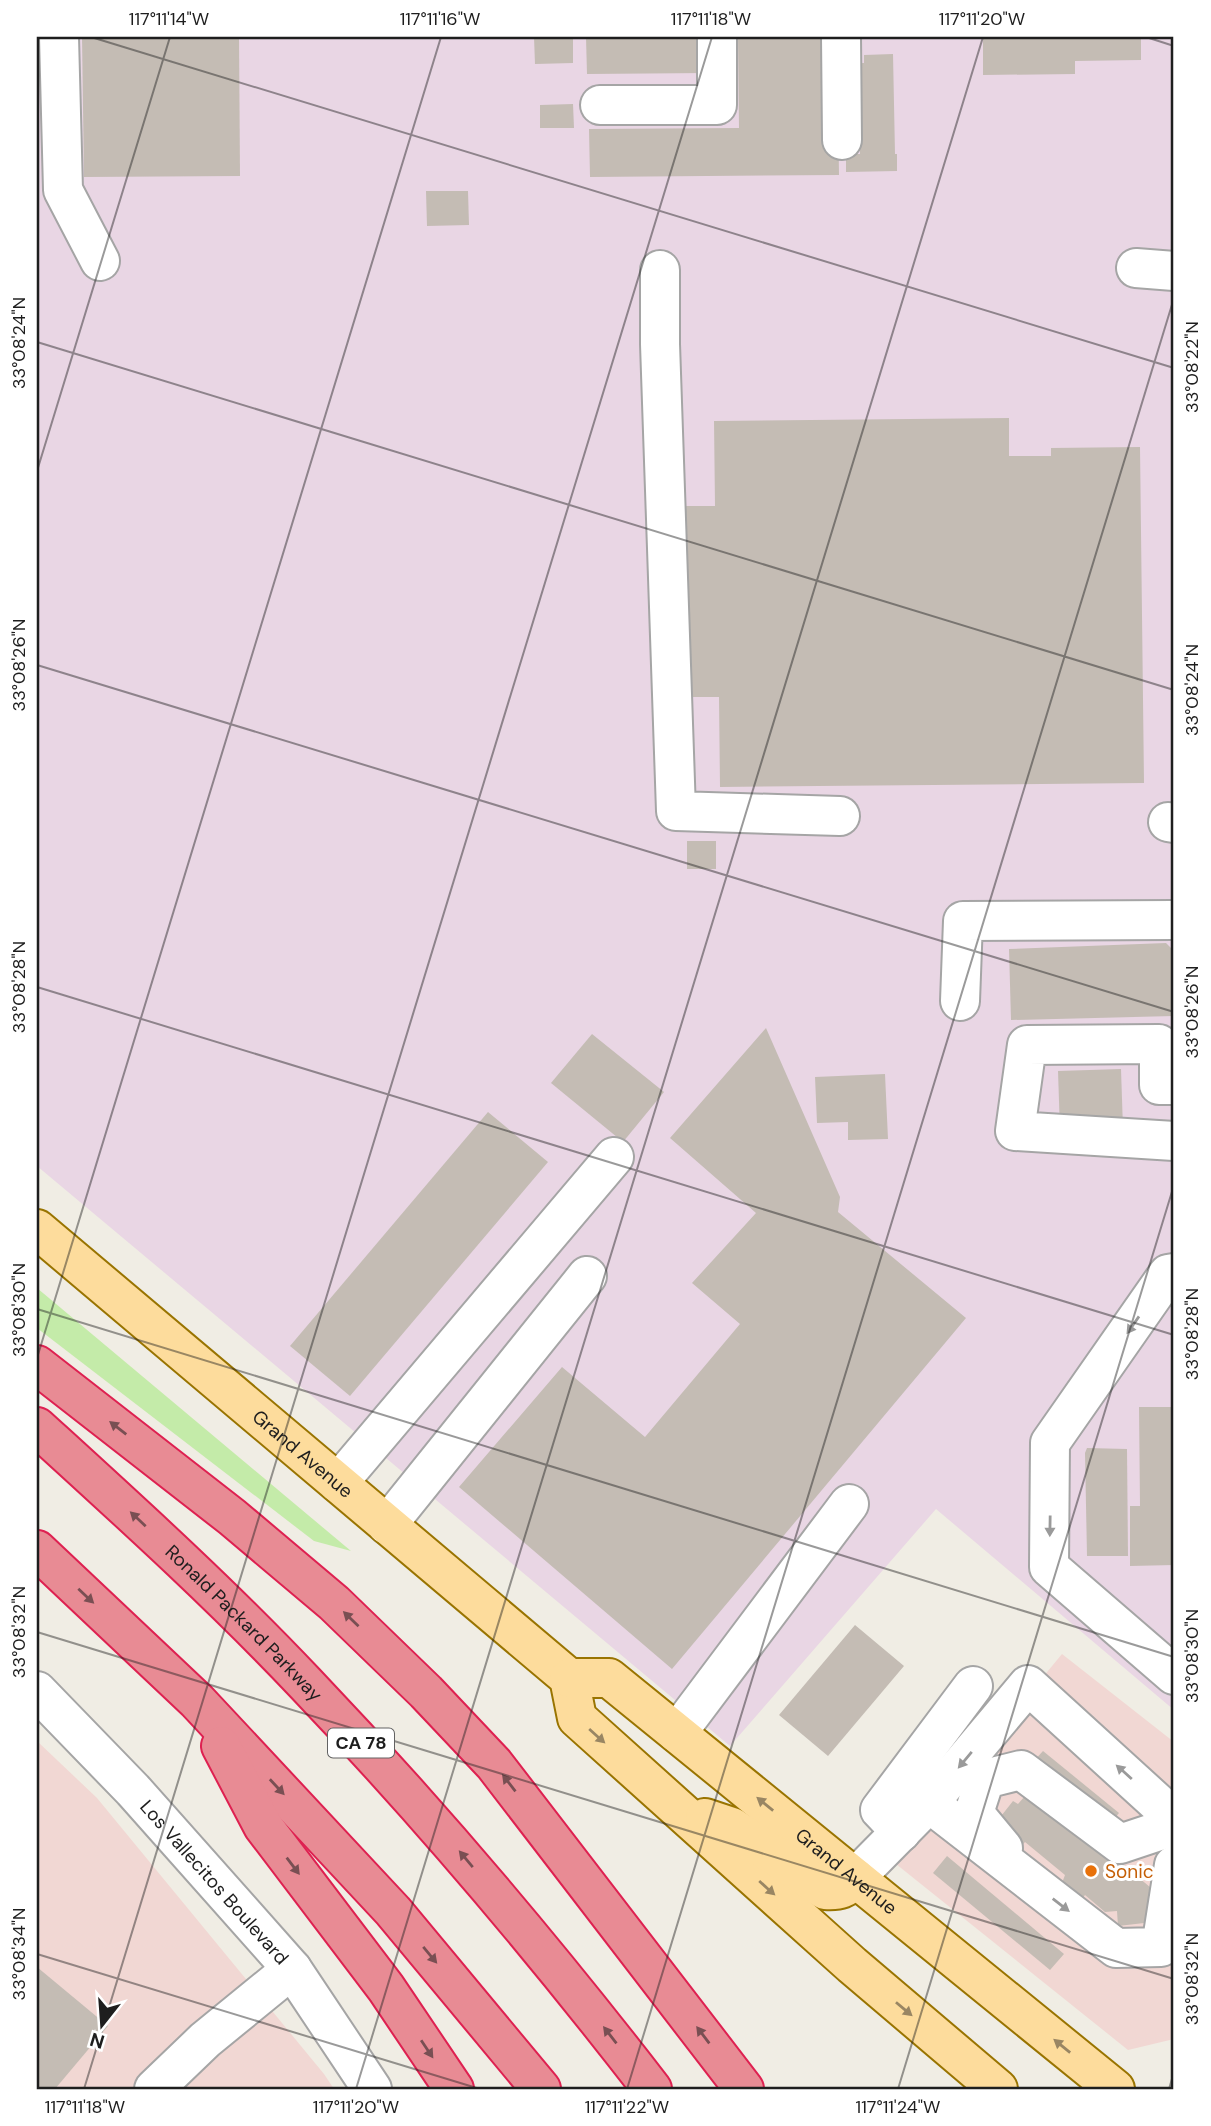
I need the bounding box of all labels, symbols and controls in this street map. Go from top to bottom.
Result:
text: 117°11'14"W [129,7,209,31]
text: 117°11'16"W [400,7,480,31]
text: 117°11'18"W [671,7,751,31]
text: 117°11'20"W [939,7,1025,31]
text: 33°08'24"N [7,297,31,389]
text: 33°08'22"N [1180,321,1204,413]
text: 33°08'26"N [7,619,31,711]
text: 33°08'24"N [1180,644,1204,736]
text: 33°08'28"N [7,941,31,1033]
text: 33°08'26"N [1180,966,1204,1058]
text: 33°08'30"N [7,1263,31,1357]
text: 33°08'28"N [1180,1288,1204,1380]
one-way arrow [1126,1316,1140,1334]
street label: Grand Avenue [247,1404,358,1503]
one-way arrow [109,1422,127,1436]
one-way arrow [129,1511,147,1527]
one-way arrow [1044,1516,1056,1538]
street label: Ronald Packard Parkway [160,1539,328,1707]
text: 33°08'32"N [7,1586,31,1678]
one-way arrow [77,1588,94,1604]
text: 33°08'30"N [1180,1609,1204,1703]
one-way arrow [342,1611,359,1628]
road number: CA 78 [328,1728,394,1758]
one-way arrow [588,1728,605,1744]
one-way arrow [958,1752,973,1769]
one-way arrow [1115,1764,1133,1780]
one-way arrow [501,1774,516,1792]
one-way arrow [269,1778,285,1796]
street label: Los Vallecitos Boulevard [135,1794,295,1970]
one-way arrow [756,1797,773,1812]
street label: Grand Avenue [790,1822,903,1920]
one-way arrow [459,1851,474,1868]
one-way arrow [286,1856,300,1875]
place label: Sonic [1105,1859,1154,1884]
marker: Sonic [1083,1863,1099,1879]
one-way arrow [758,1880,775,1896]
one-way arrow [1051,1898,1069,1913]
text: 33°08'34"N [7,1908,31,2000]
text: 33°08'32"N [1180,1933,1204,2025]
one-way arrow [422,1947,437,1964]
north arrow [66,1990,136,2060]
one-way arrow [896,2001,913,2016]
one-way arrow [696,2026,710,2044]
text: N [87,2027,107,2055]
one-way arrow [603,2027,618,2045]
one-way arrow [1053,2039,1070,2054]
one-way arrow [420,2040,434,2058]
text: 117°11'18"W [45,2095,125,2119]
text: 117°11'20"W [313,2095,399,2119]
text: 117°11'22"W [585,2095,669,2119]
text: 117°11'24"W [856,2095,940,2119]

